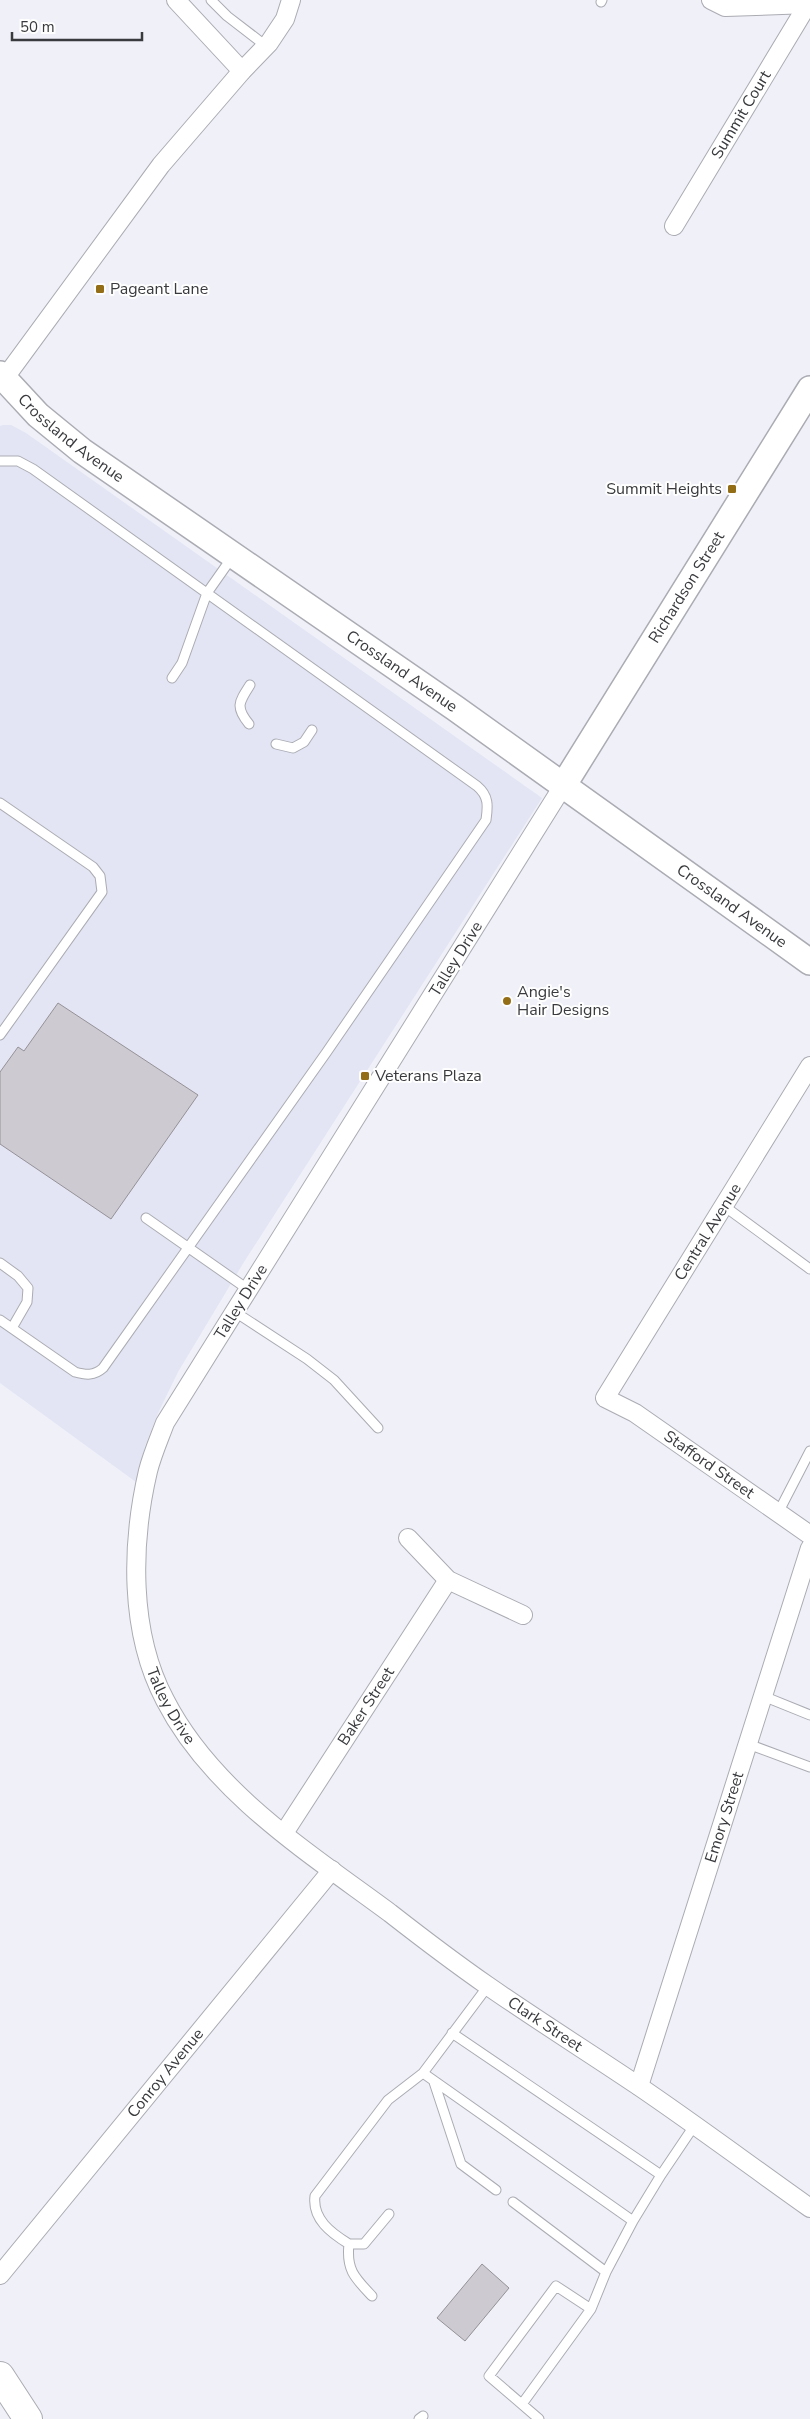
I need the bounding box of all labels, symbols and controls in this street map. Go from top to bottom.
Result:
scale bar [12,10,142,42]
text: 50 m [20,17,55,37]
street label: Summit Court [706,66,777,163]
place label: Pageant Lane [110,278,208,300]
marker: Pageant Lane [94,283,106,295]
street label: Crossland Avenue [13,389,128,488]
place label: Summit Heights [606,478,722,500]
marker: Summit Heights [726,483,738,495]
street label: Richardson Street [643,527,730,647]
street label: Crossland Avenue [342,625,462,718]
street label: Crossland Avenue [672,859,791,953]
street label: Talley Drive [424,917,488,1001]
place label: Angie's Hair Designs [517,981,609,1021]
marker: Angie's Hair Designs [501,995,513,1007]
place label: Veterans Plaza [374,1065,482,1087]
marker: Veterans Plaza [359,1070,371,1082]
street label: Central Avenue [669,1179,747,1285]
street label: Talley Drive [209,1260,273,1344]
street label: Stafford Street [659,1425,759,1504]
street label: Baker Street [333,1663,400,1750]
street label: Talley Drive [141,1664,200,1749]
street label: Emory Street [700,1769,749,1865]
street label: Clark Street [503,1991,587,2057]
street label: Conroy Avenue [122,2024,209,2122]

